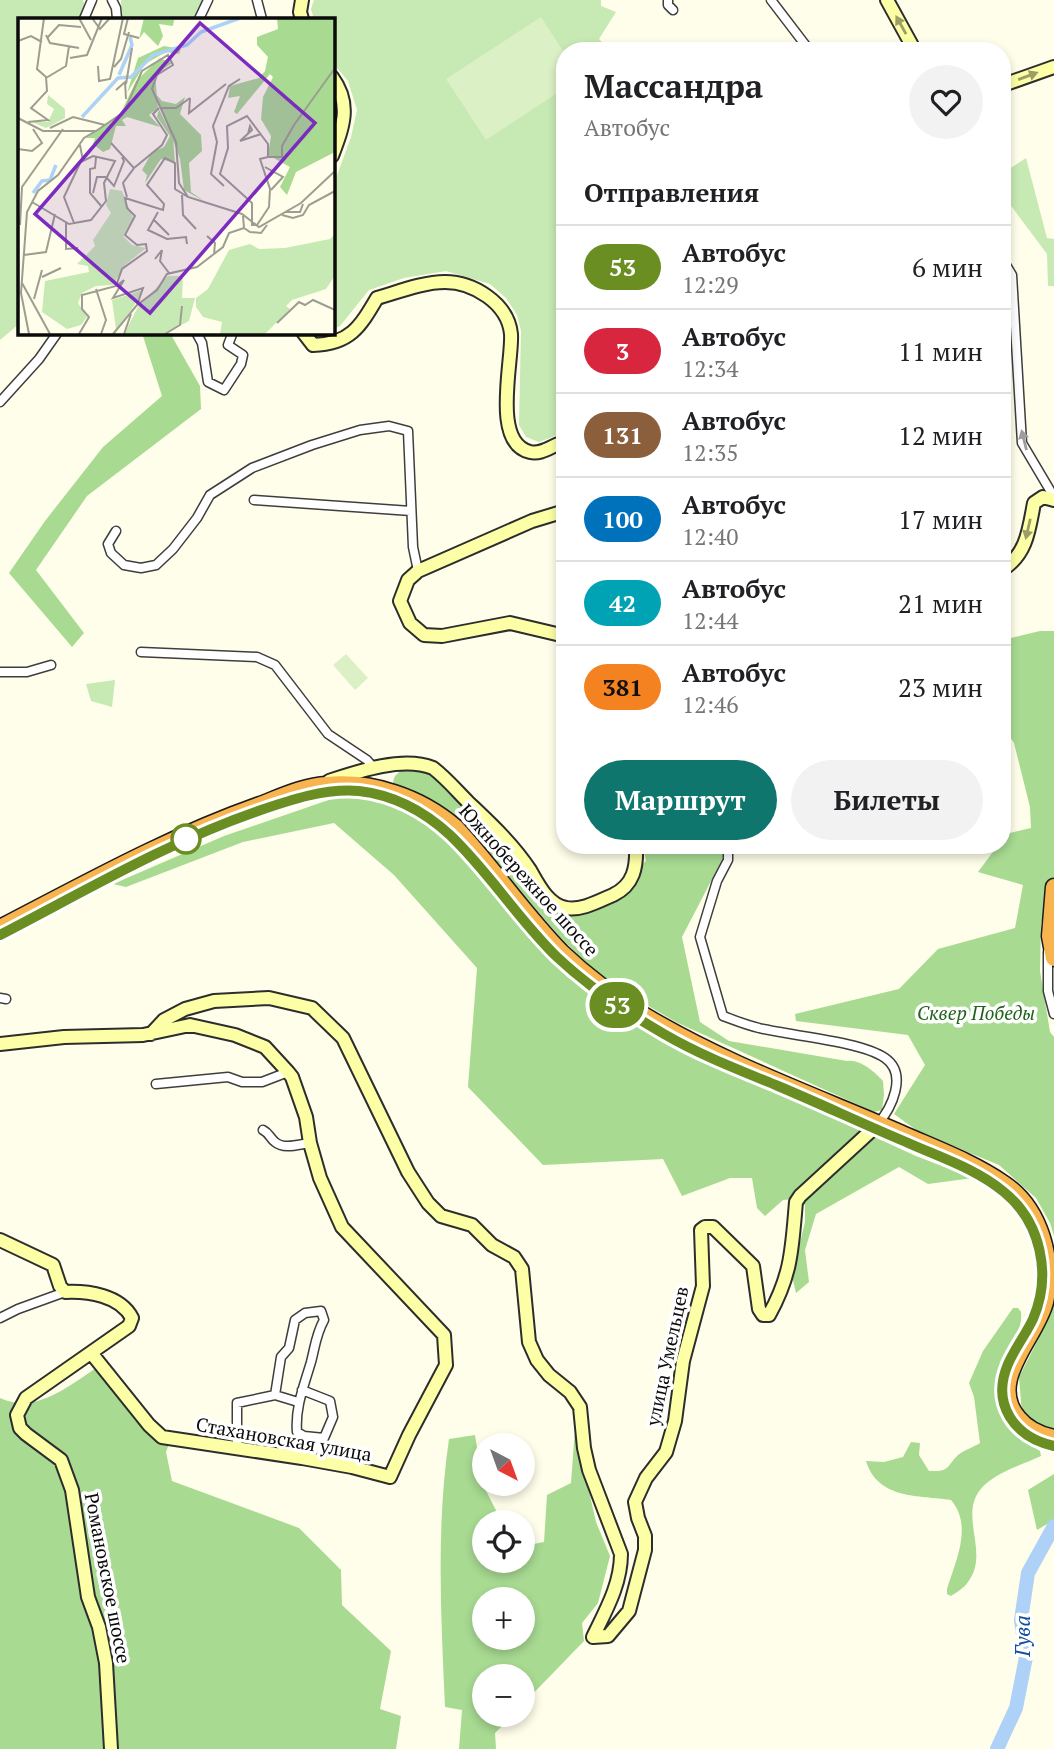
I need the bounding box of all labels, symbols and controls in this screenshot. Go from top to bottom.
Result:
one-way arrow [895,16,907,35]
inset map [18,18,334,334]
text: Массандра [584,64,763,107]
button: heart [909,65,983,139]
one-way arrow [1018,70,1039,81]
text: Автобус [584,112,670,143]
text: Отправления [584,175,759,209]
text: Автобус [682,235,786,269]
text: 6 мин [912,250,983,284]
text: 53 [609,251,636,283]
text: 12:29 [682,269,739,300]
text: Автобус [682,319,786,353]
text: 11 мин [898,334,983,368]
text: 3 [616,335,629,367]
text: 12:34 [682,353,739,384]
text: Автобус [682,403,786,437]
text: 12 мин [898,418,983,452]
text: 131 [602,419,643,451]
one-way arrow [1018,429,1029,451]
text: 12:35 [682,437,739,468]
text: Автобус [682,487,786,521]
text: 17 мин [898,502,983,536]
text: 100 [602,503,643,535]
one-way arrow [1023,518,1034,540]
text: 12:40 [682,521,739,552]
text: Автобус [682,571,786,605]
text: 21 мин [898,586,983,620]
text: 42 [609,587,636,619]
text: 12:44 [682,605,739,636]
text: Автобус [682,655,786,689]
text: 23 мин [898,670,983,704]
text: 381 [602,671,643,703]
text: 12:46 [682,689,739,720]
button: Маршрут [584,760,777,840]
button: Билеты [791,760,983,840]
street label: Южнобережное шоссе [454,798,604,961]
unlabelled marker [171,824,201,854]
line badge: 53 [586,982,648,1028]
text: 53 [603,989,631,1021]
park label: Сквер Победы [917,1000,1035,1025]
street label: улица Умельцев [639,1284,694,1429]
street label: Стахановская улица [194,1411,374,1466]
north arrow [472,1433,536,1496]
map controls [472,1433,535,1727]
street label: Романовское шоссе [80,1490,137,1665]
button: locate [472,1510,535,1573]
button: + [472,1587,535,1650]
water label: Гува [1008,1615,1036,1658]
button: − [472,1664,535,1727]

